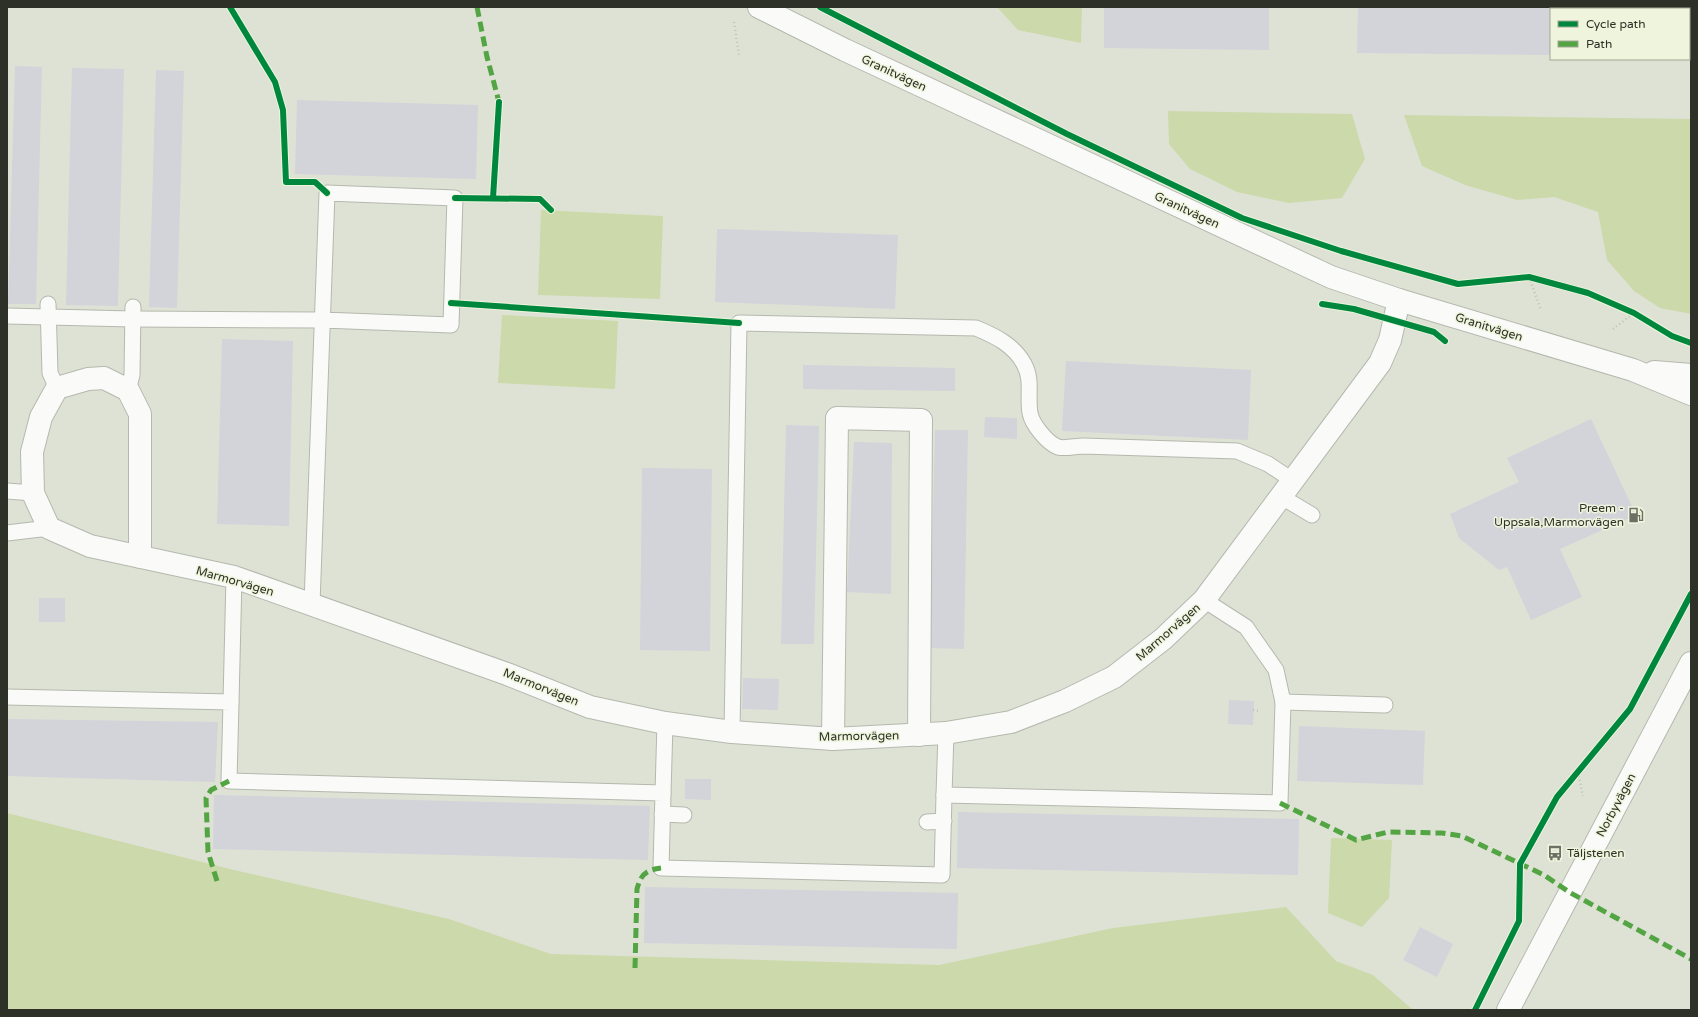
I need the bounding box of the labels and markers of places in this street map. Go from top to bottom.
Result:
place label: Preem - Uppsala,Marmorvägen [1494,501,1624,529]
fuel station icon: Preem - Uppsala,Marmorvägen [1627,506,1645,524]
bus stop icon: Täljstenen [1546,844,1564,862]
place label: Täljstenen [1567,846,1625,860]

